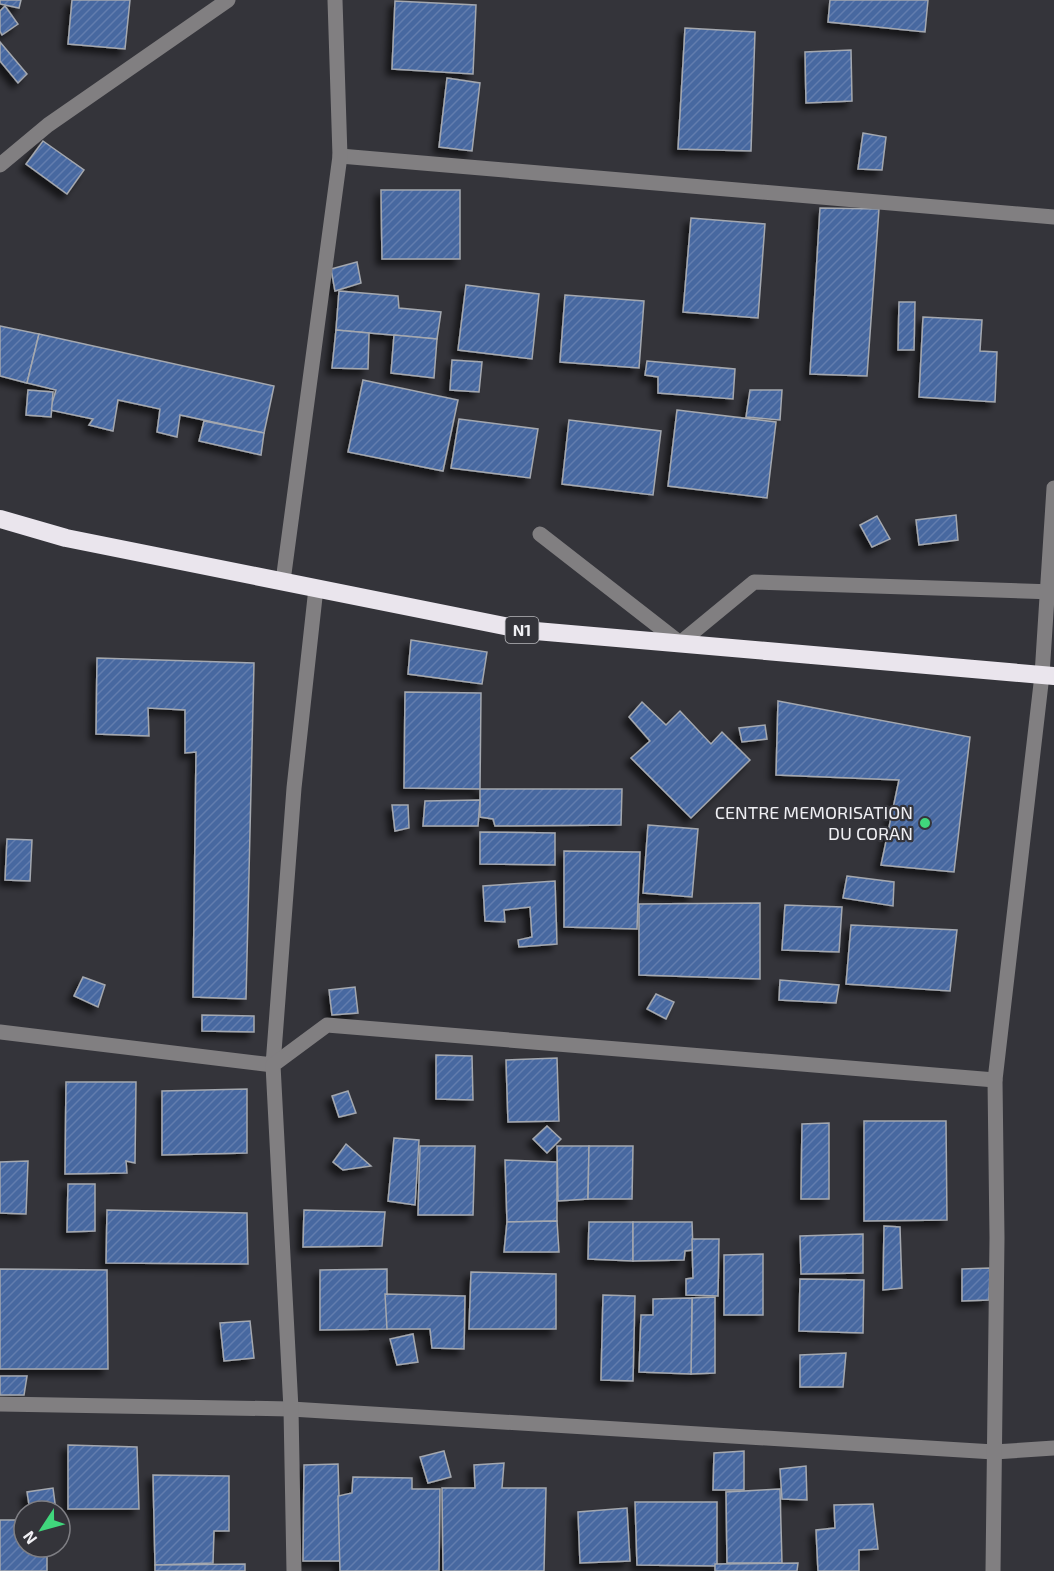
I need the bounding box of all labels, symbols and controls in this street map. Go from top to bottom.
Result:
road number: N1 [506,617,538,643]
place label: CENTRE MEMORISATION DU CORAN [715,801,913,844]
marker: CENTRE MEMORISATION DU CORAN [918,816,932,830]
north arrow [12,1499,72,1559]
text: N [18,1528,41,1548]

